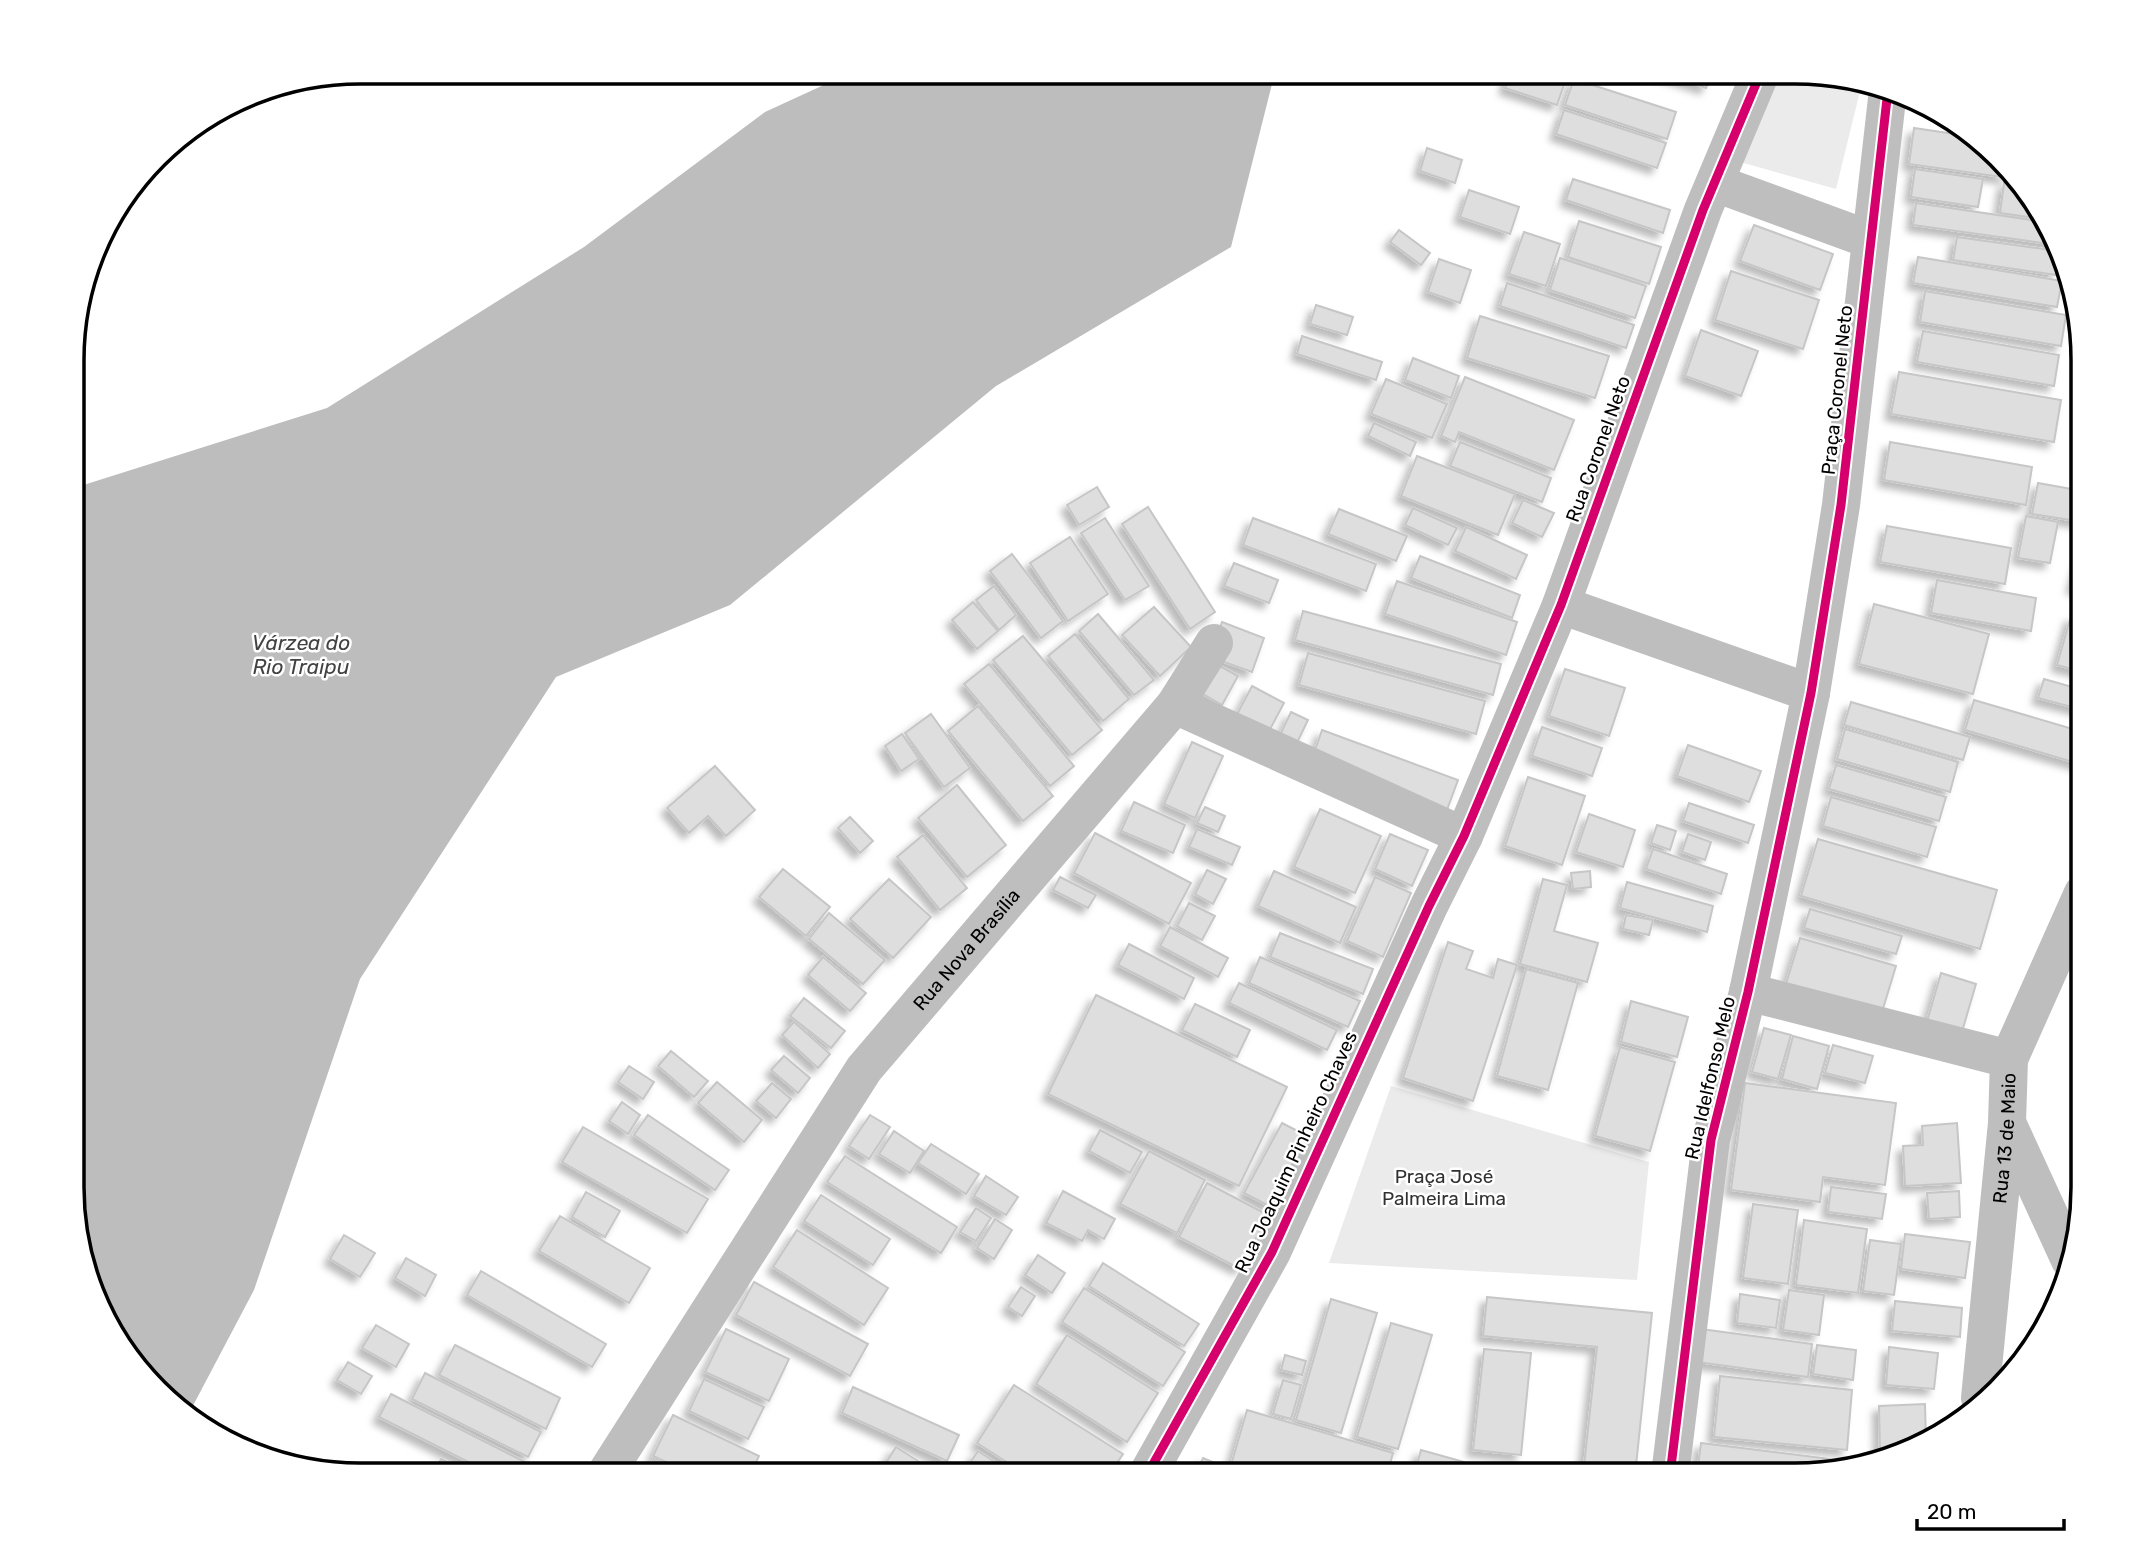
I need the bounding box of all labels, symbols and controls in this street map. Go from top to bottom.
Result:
street label: Praça Coronel Neto [1817,304,1857,476]
street label: Rua Coronel Neto [1561,373,1635,525]
water label: Várzea do Rio Traipu [252,630,350,679]
street label: Rua Nova Brasília [908,884,1025,1015]
street label: Rua Idelfonso Melo [1680,994,1740,1162]
street label: Rua Joaquim Pinheiro Chaves [1230,1027,1362,1277]
street label: Rua 13 de Maio [1988,1072,2020,1205]
park label: Praça José Palmeira Lima [1382,1165,1506,1210]
scale bar [1917,1488,2064,1532]
text: 20 m [1927,1499,1976,1524]

